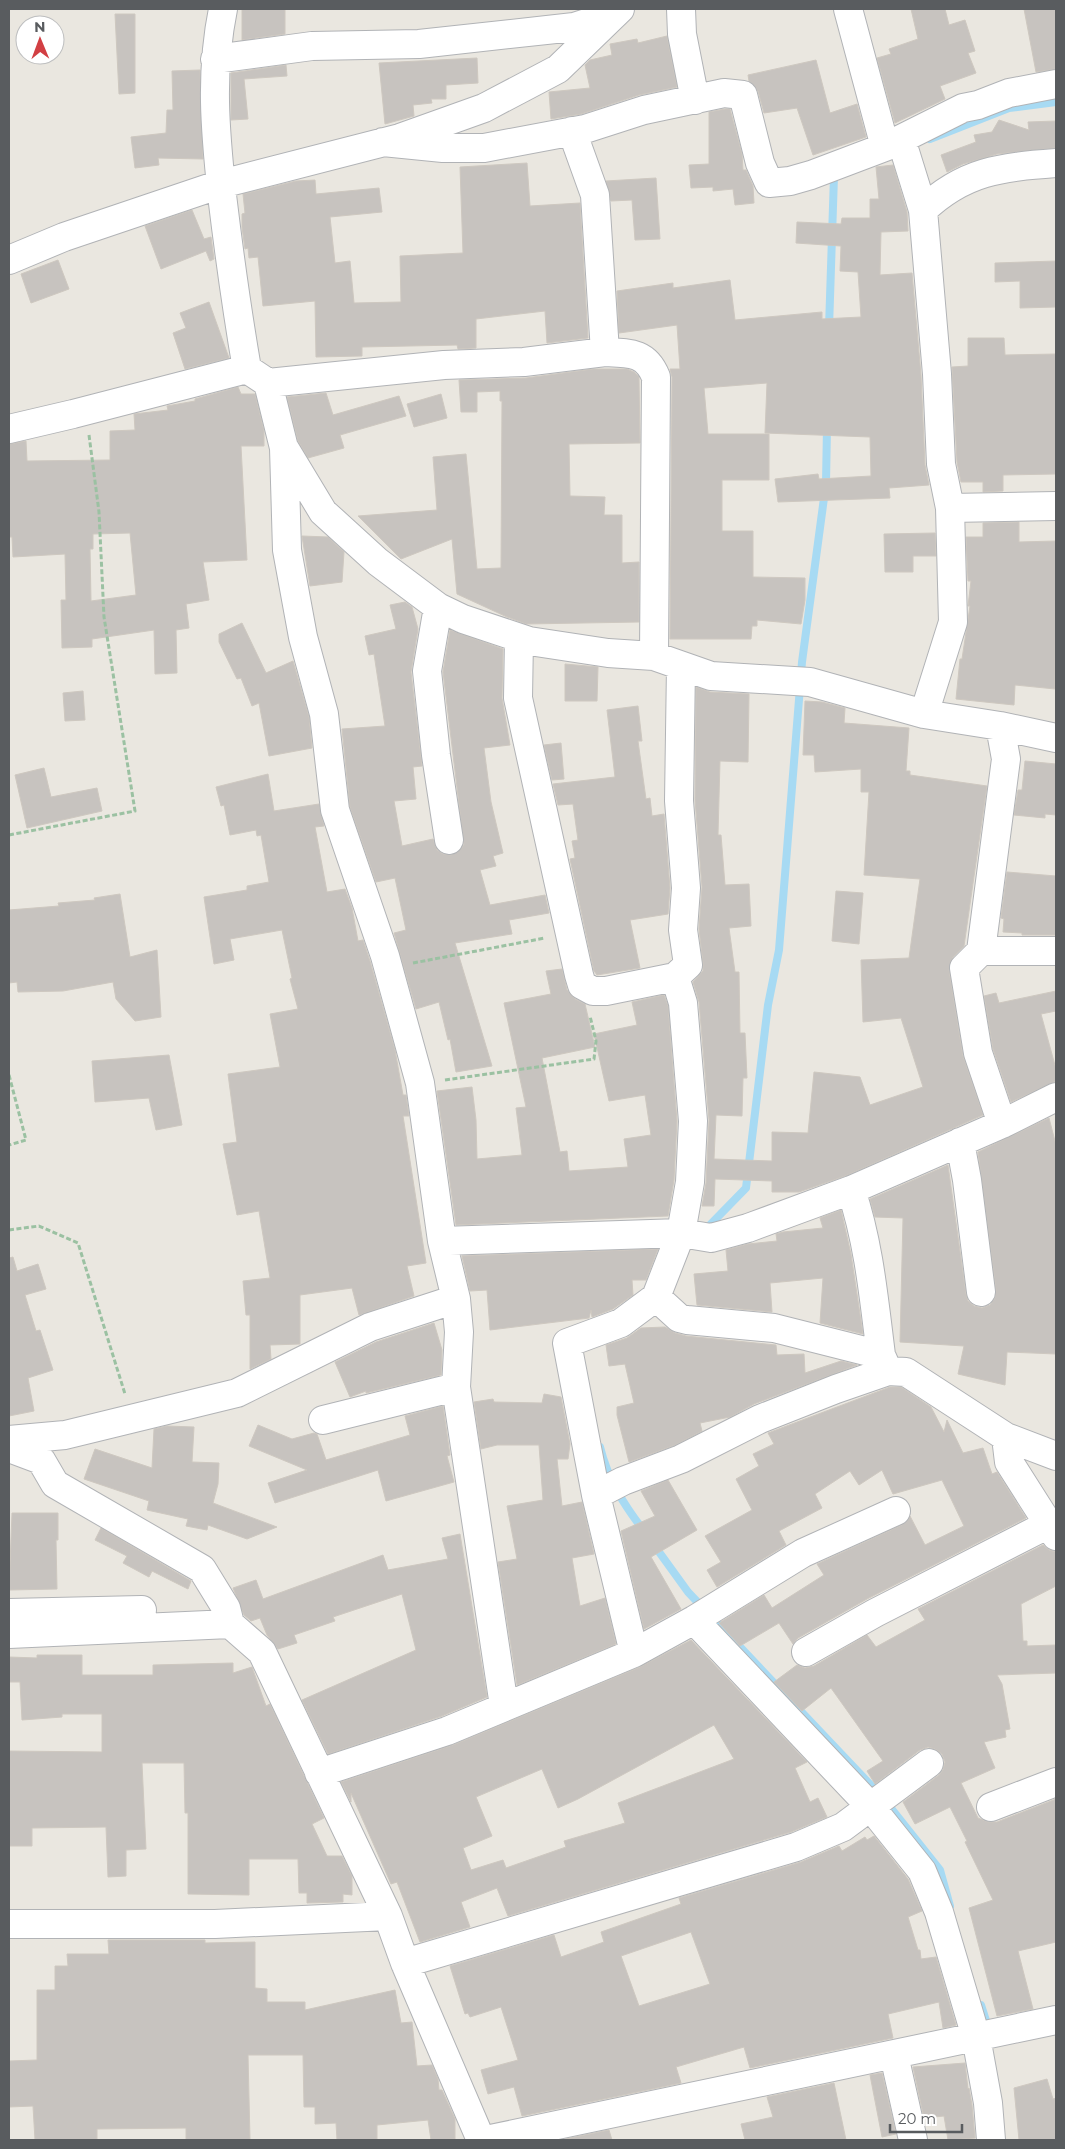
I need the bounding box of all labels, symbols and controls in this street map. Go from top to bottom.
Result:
north arrow [15,15,65,65]
text: N [34,18,46,36]
scale bar [890,2102,962,2134]
text: 20 m [898,2109,936,2128]

